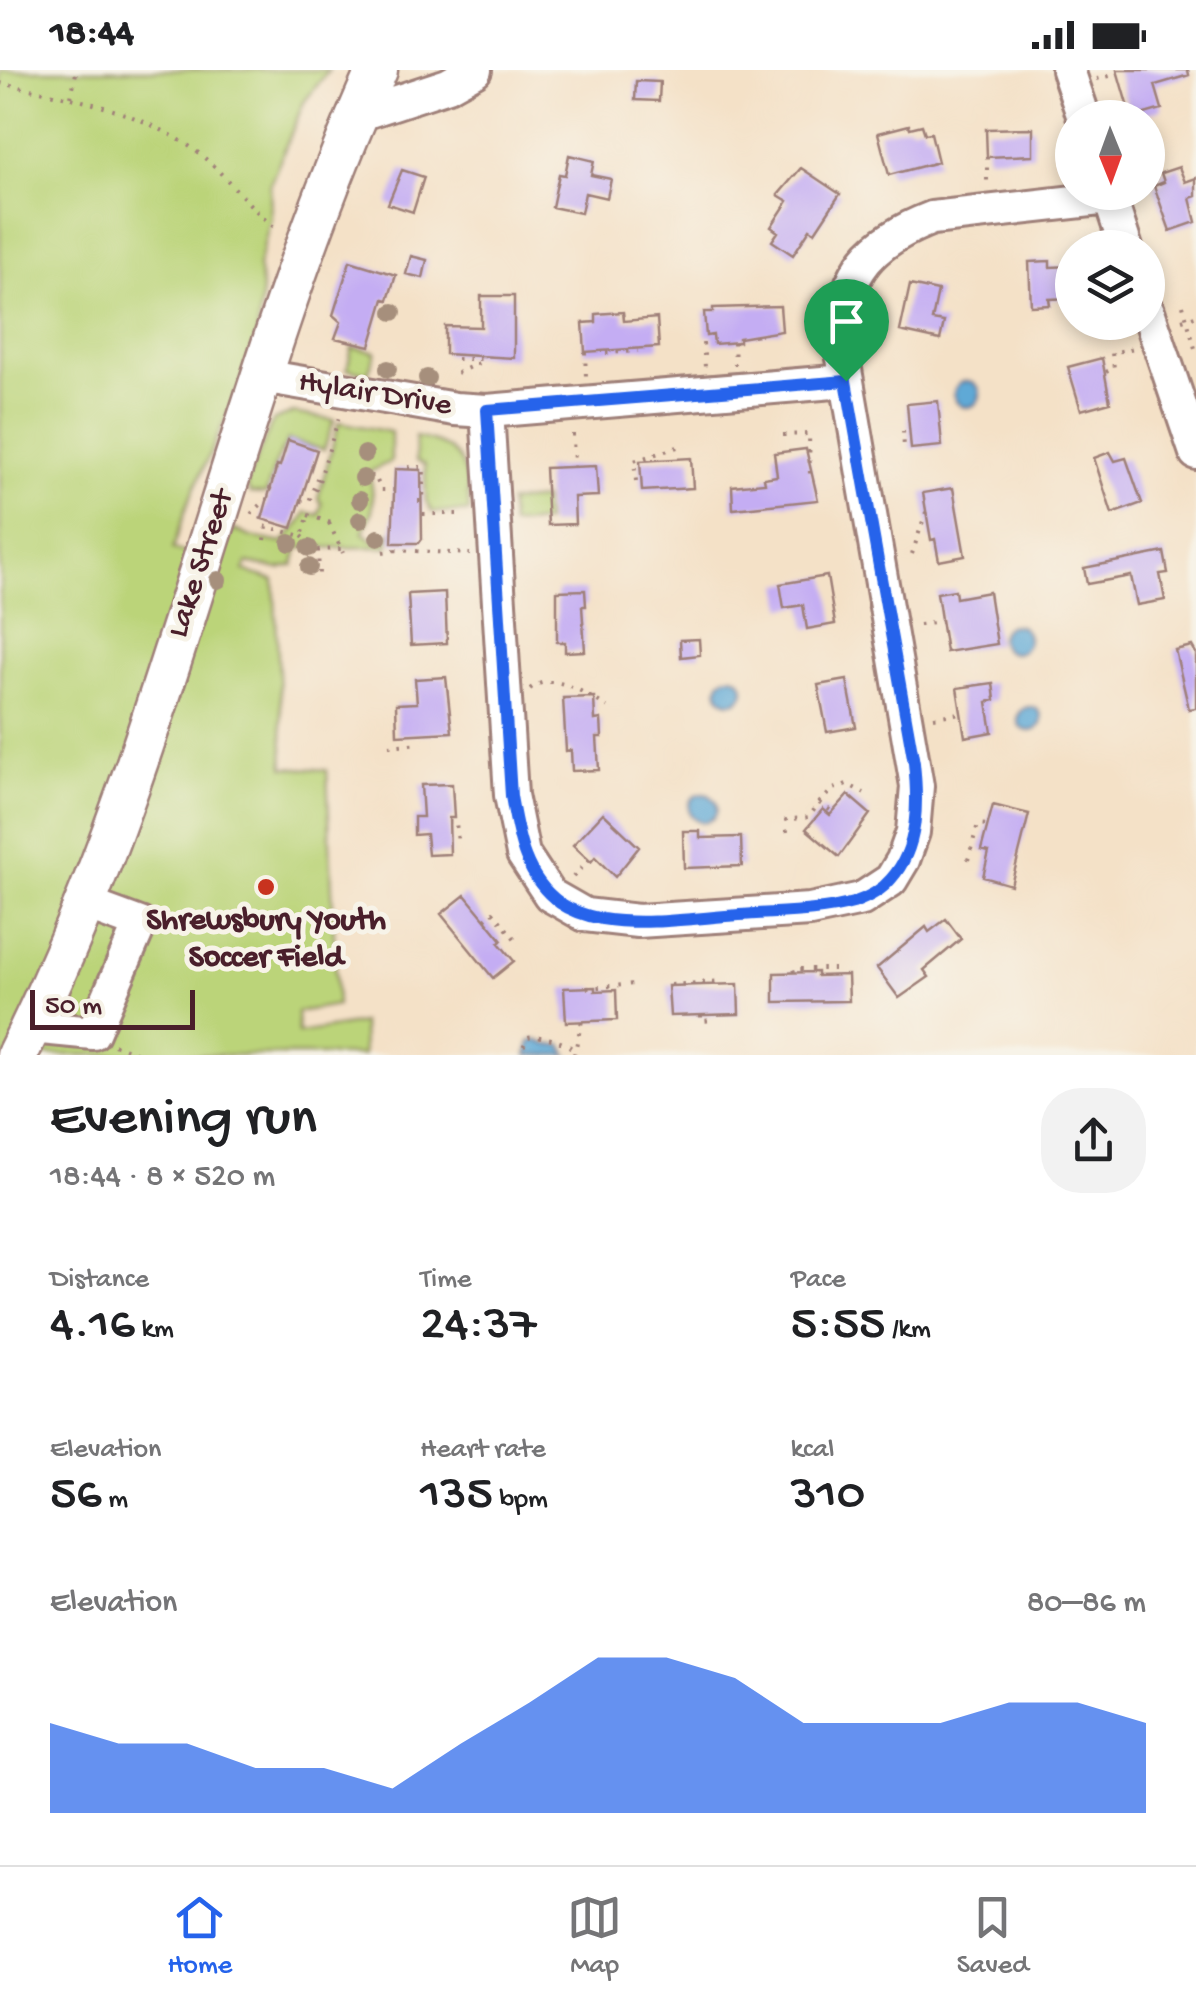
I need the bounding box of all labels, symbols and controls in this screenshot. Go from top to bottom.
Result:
text: 18:44 [50,13,134,57]
north arrow [1055,100,1165,210]
map controls [1055,100,1165,340]
button: layers [1055,230,1165,340]
pin [804,279,889,382]
icon: arrive [819,294,874,349]
street label: Hylair Drive [296,364,455,426]
street label: Lake Street [160,482,245,643]
marker: Shrewsbury Youth Soccer Field [255,876,277,898]
place label: Shrewsbury Youth Soccer Field [146,903,386,978]
scale bar [30,985,195,1030]
text: 50 m [45,991,102,1024]
button: share [1041,1088,1146,1193]
text: Evening run [50,1089,317,1153]
text: 18:44 · 8 × 520 m [50,1159,275,1197]
text: Distance [50,1264,149,1297]
text: Time [420,1264,472,1297]
text: Pace [791,1264,846,1297]
text: 4.16 [50,1297,135,1356]
text: 24:37 [420,1297,536,1356]
text: 5:55 [791,1297,885,1356]
text: km [135,1314,174,1347]
text: /km [885,1314,931,1347]
text: Elevation [50,1434,161,1467]
text: Heart rate [420,1434,546,1467]
text: kcal [791,1434,834,1467]
text: 56 [50,1467,102,1526]
text: 135 [420,1467,493,1526]
text: 310 [791,1467,865,1526]
text: m [102,1484,128,1517]
text: bpm [493,1484,548,1517]
text: Elevation [50,1585,177,1623]
text: 80–86 m [1027,1585,1146,1623]
tab: Home [167,1890,232,1983]
tab: Map [567,1890,622,1983]
tab: Saved [957,1890,1029,1983]

